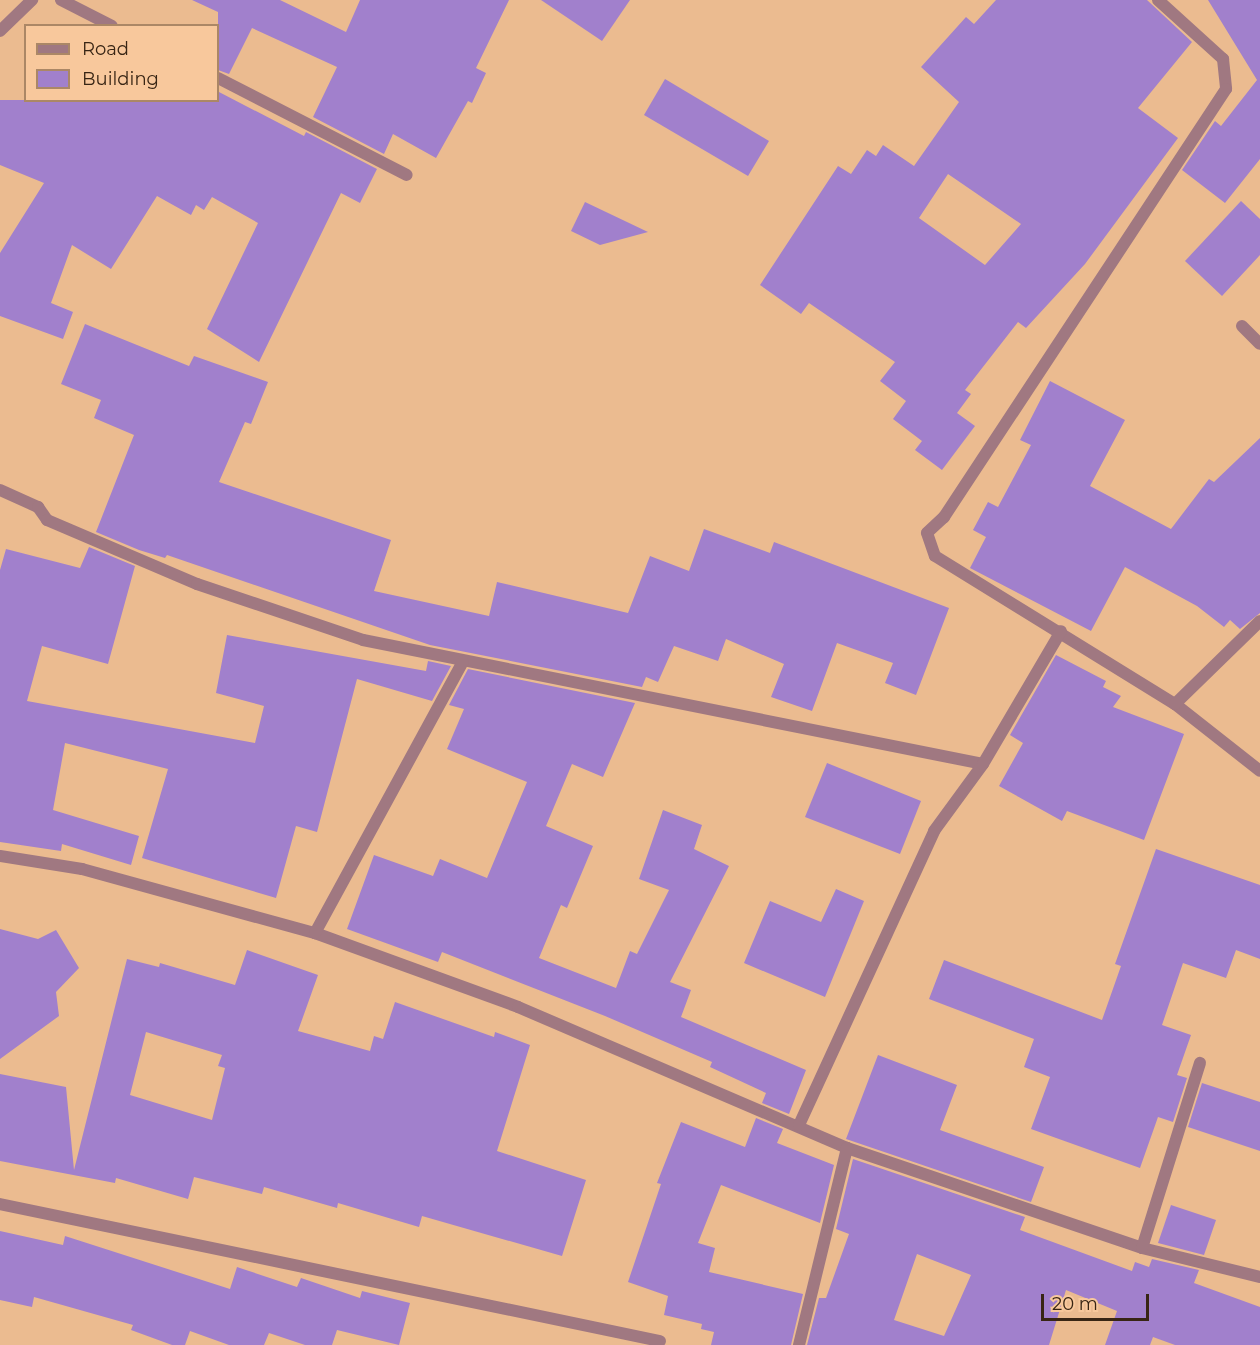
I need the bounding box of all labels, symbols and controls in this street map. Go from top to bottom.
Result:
legend [24,24,219,102]
text: Road [82,38,129,60]
text: Building [82,68,159,90]
scale bar [1044,1282,1152,1320]
text: 20 m [1052,1293,1098,1315]

